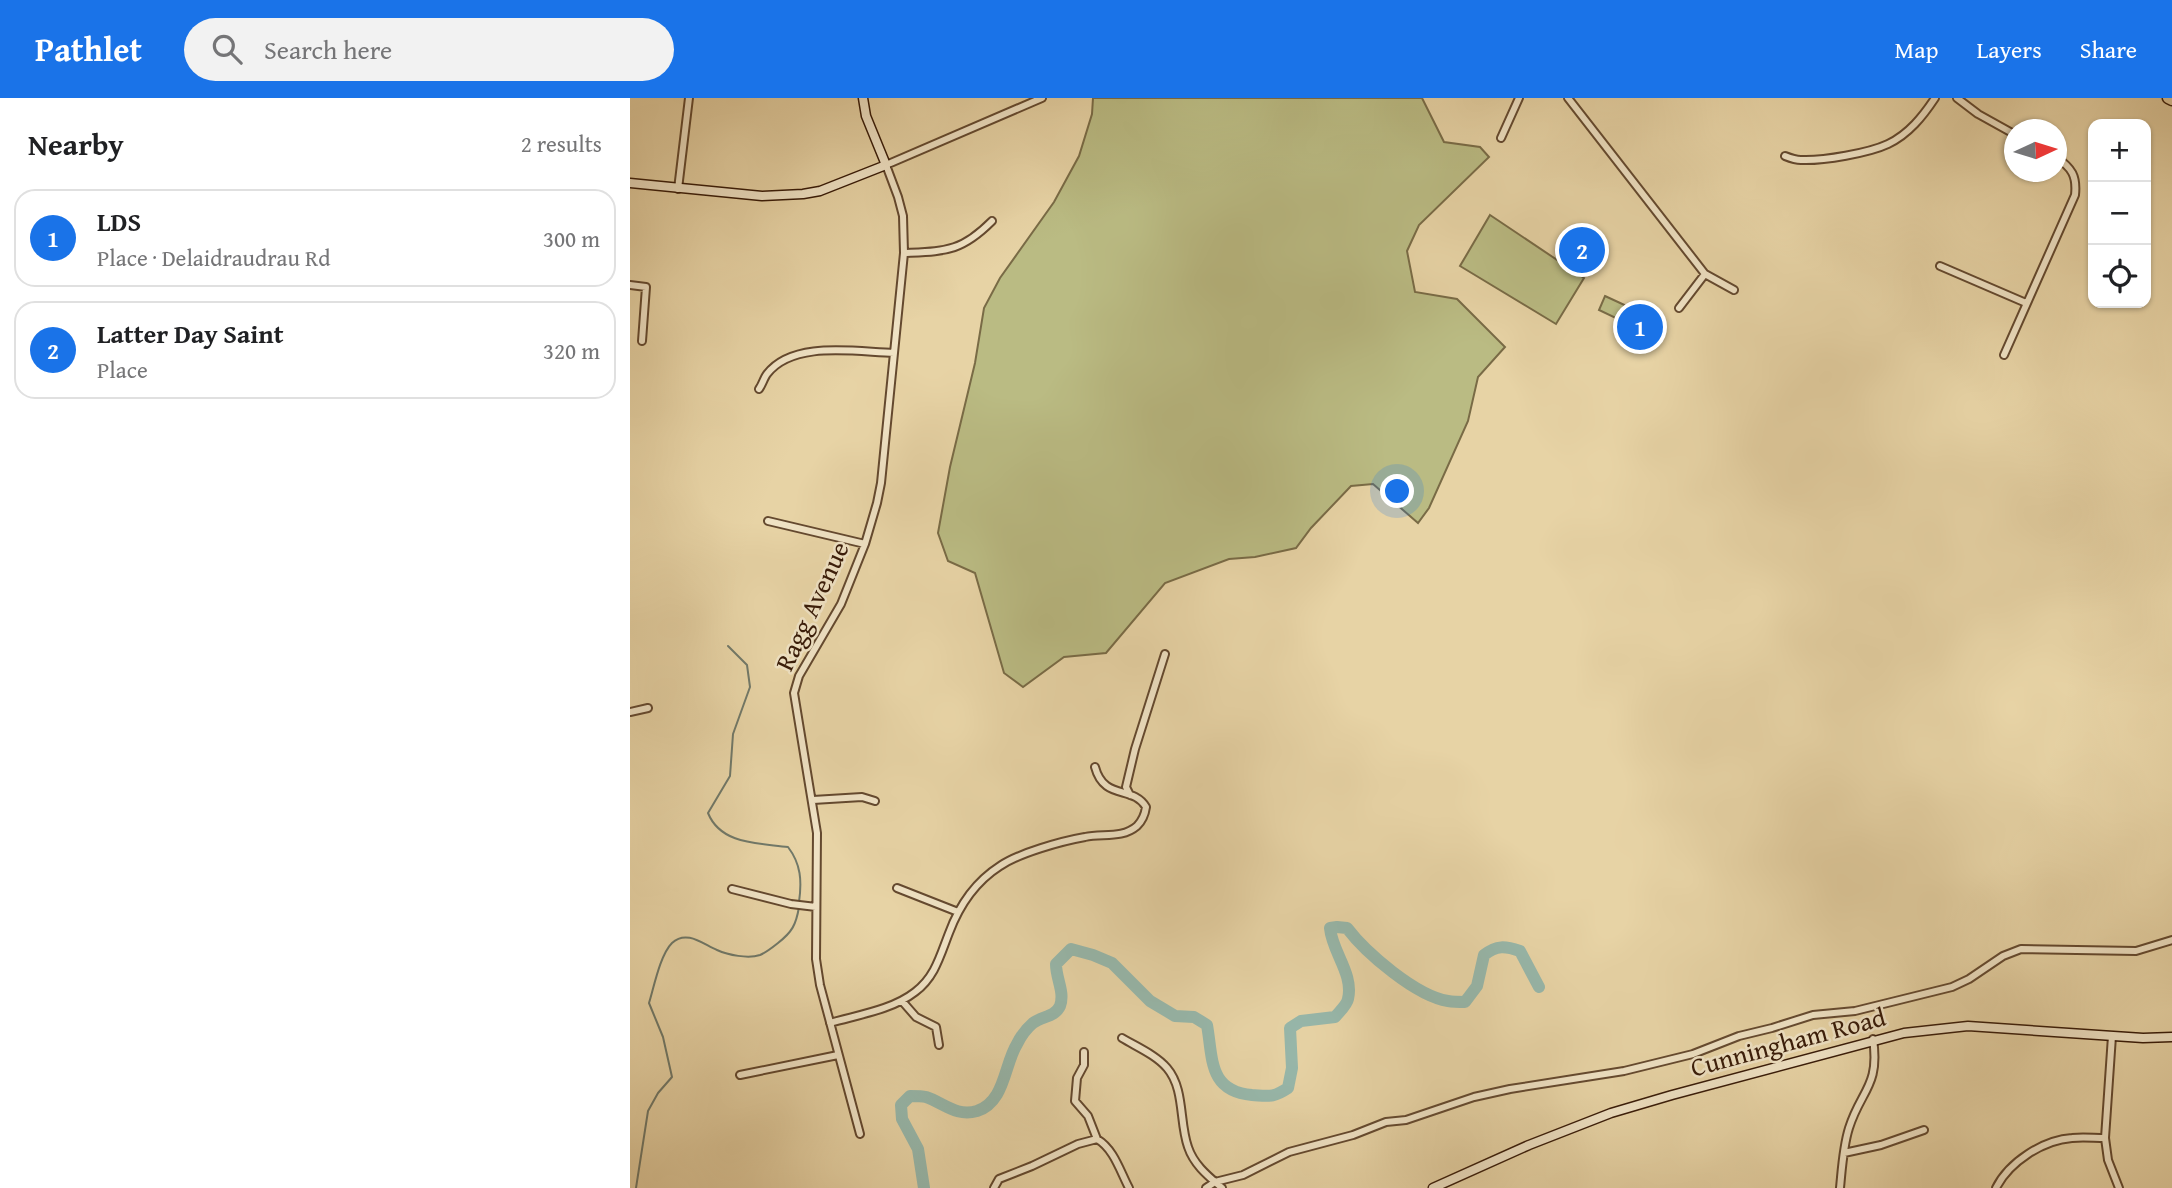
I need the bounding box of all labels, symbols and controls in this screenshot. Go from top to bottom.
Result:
search box [184,18,674,81]
text: Pathlet [35,25,142,73]
icon: search [208,30,246,68]
text: Search here [264,30,392,69]
text: Map [1895,32,1938,67]
text: Layers [1976,32,2042,67]
text: Share [2080,32,2137,67]
north arrow [2004,119,2067,182]
map controls [2088,119,2151,308]
button: + [2088,119,2151,182]
text: Nearby [28,122,124,166]
text: 2 results [521,127,602,160]
button: − [2088,182,2151,245]
text: LDS [97,202,141,241]
text: 1 [47,222,59,255]
text: 300 m [543,222,600,255]
pin: 2 [1559,224,1605,276]
text: Place · Delaidraudrau Rd [97,241,330,274]
button: locate [2088,245,2151,308]
pin: 1 [1617,301,1663,353]
text: Latter Day Saint [97,314,284,353]
text: 2 [47,334,59,367]
text: 320 m [543,334,600,367]
text: Place [97,353,148,386]
your location [1380,474,1414,508]
street label: Ragg Avenue [765,535,859,677]
street label: Cunningham Road [1686,997,1890,1086]

